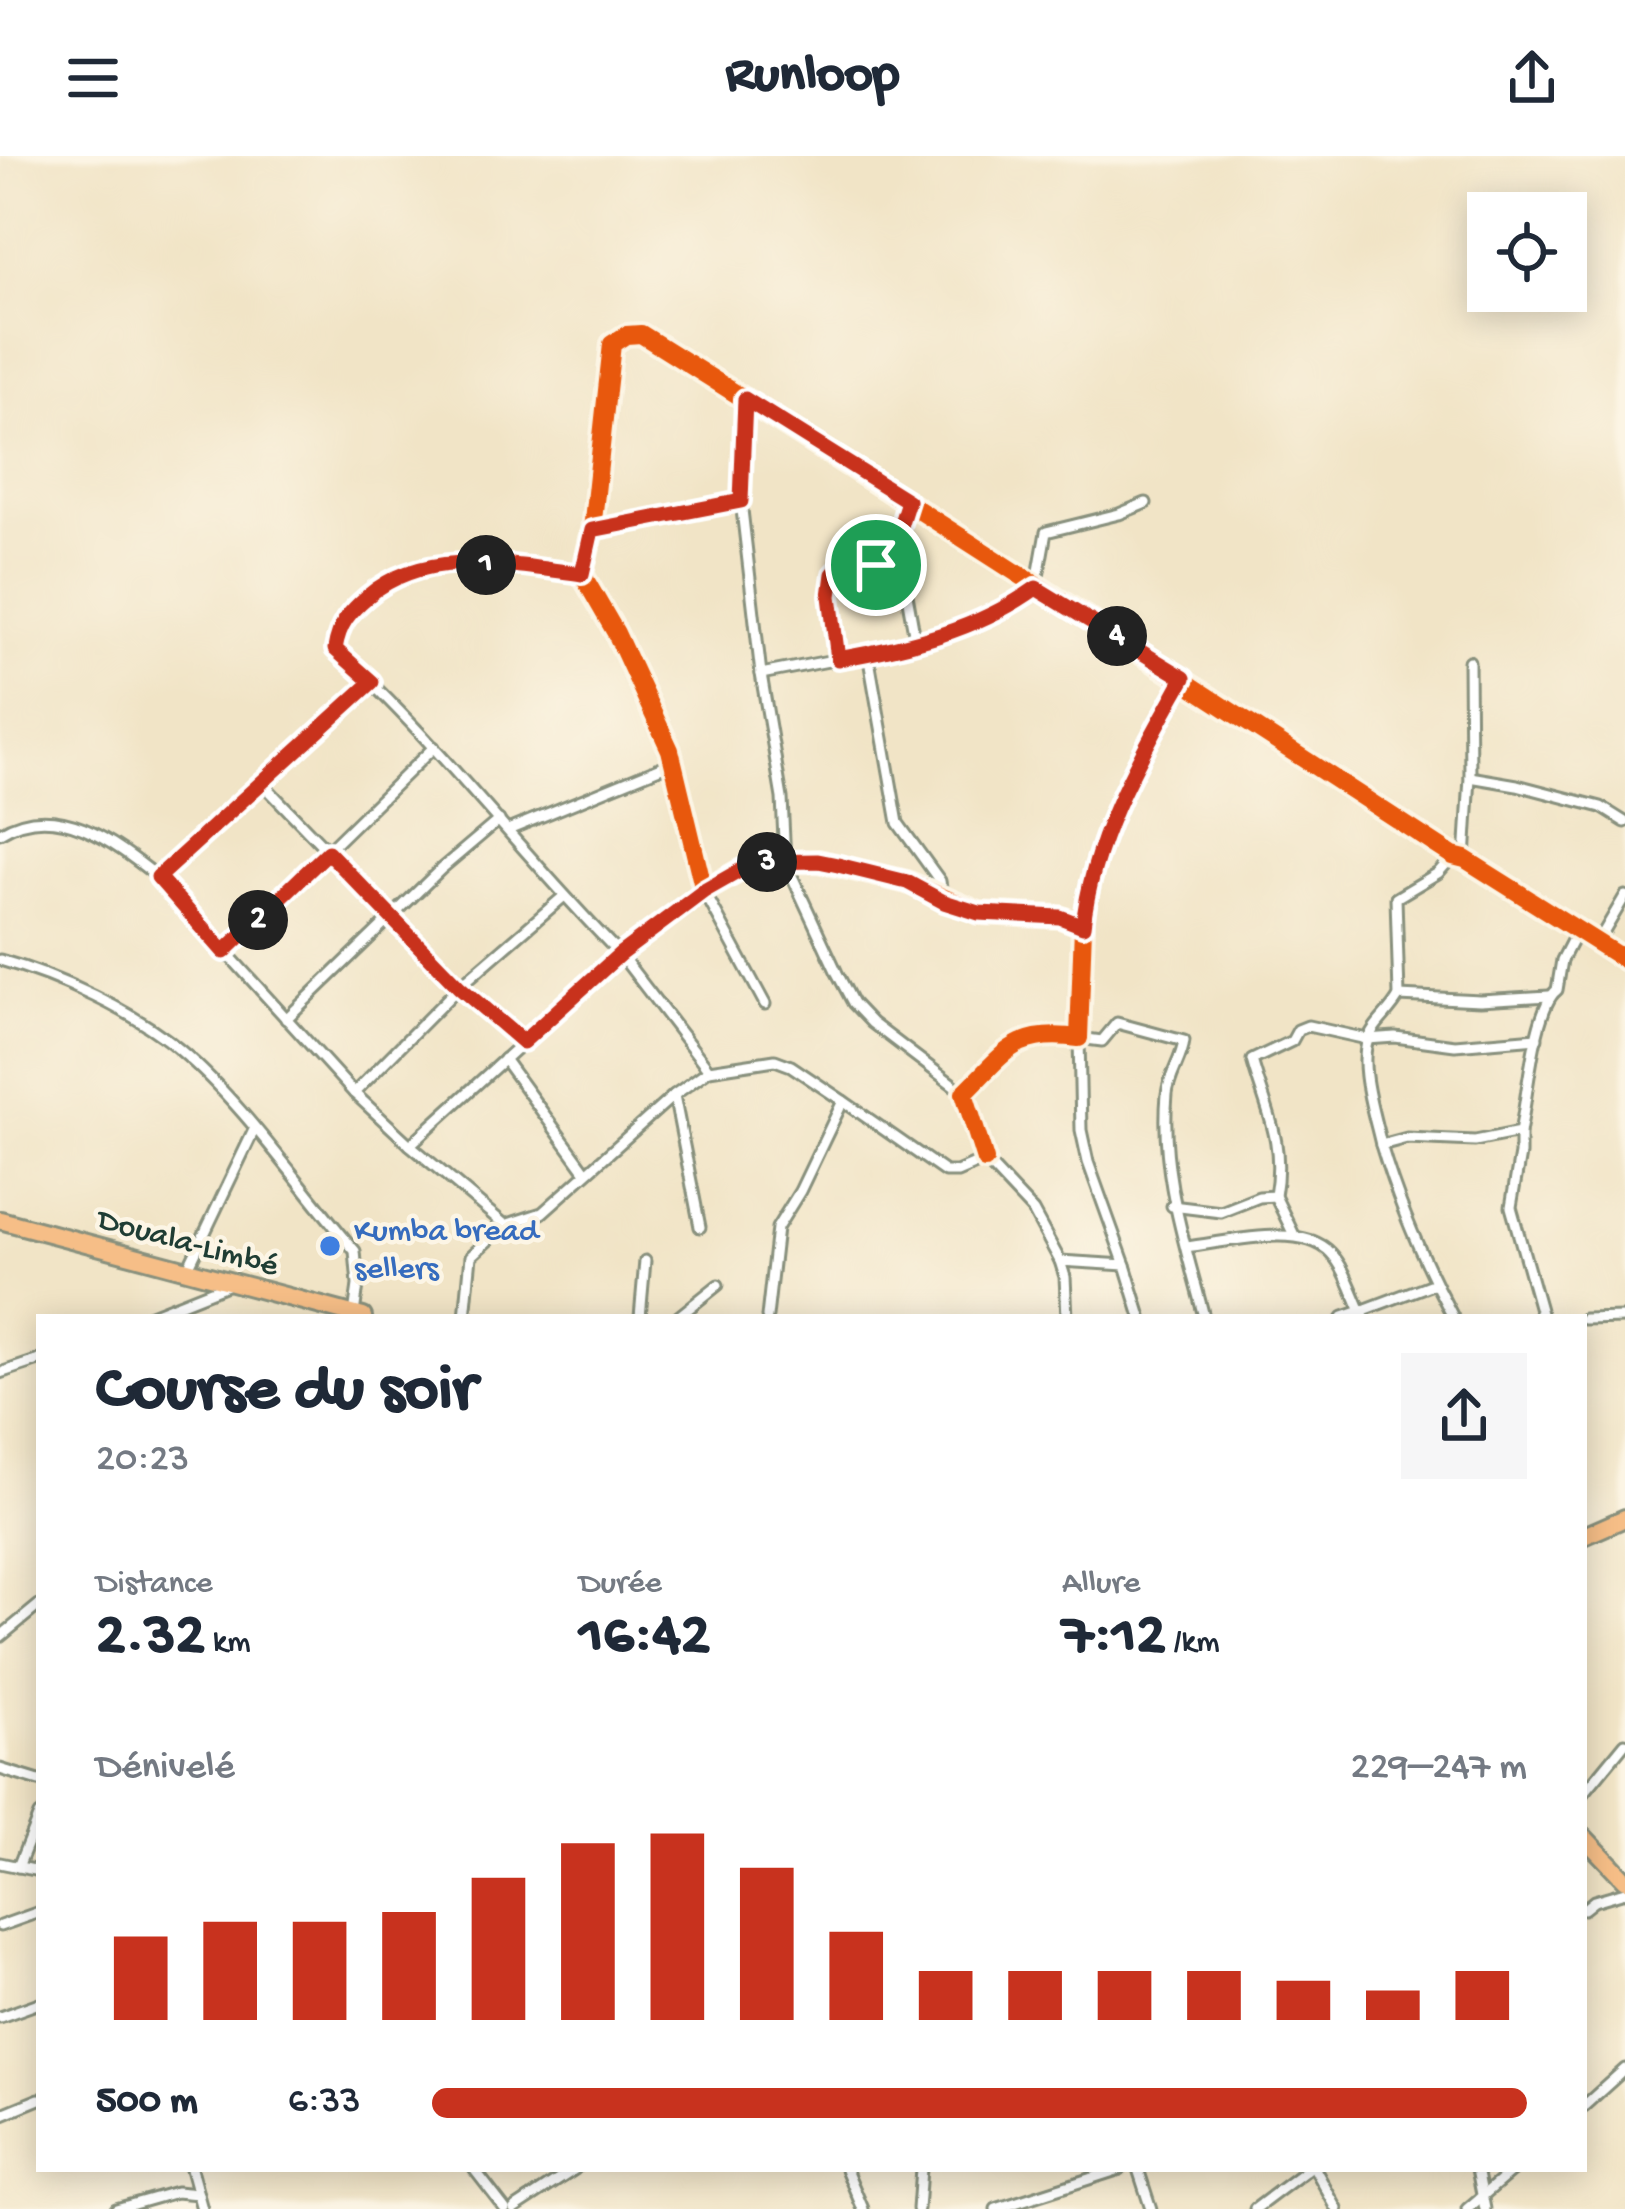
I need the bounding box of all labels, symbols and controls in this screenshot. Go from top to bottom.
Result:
icon: menu [60,45,126,111]
icon: share [1499,45,1565,111]
text: Runloop [726,46,899,110]
map controls [1467,192,1587,312]
button: locate [1467,192,1587,312]
pin [825,514,927,616]
icon: arrive [843,532,909,598]
pin: 1 [456,535,516,595]
text: 1 [479,546,493,584]
pin: 4 [1087,606,1147,666]
text: 4 [1109,617,1125,655]
pin: 3 [737,832,797,892]
text: 3 [758,843,776,881]
pin: 2 [228,890,288,950]
text: 2 [250,901,266,939]
street label: Douala-Limbé [91,1202,283,1287]
place label: Kumba bread sellers [354,1214,541,1290]
marker: Kumba bread sellers [317,1233,343,1259]
button: share [1401,1353,1527,1479]
text: Course du soir [96,1354,476,1432]
text: 20:23 [96,1438,189,1484]
text: Distance [96,1566,213,1604]
text: Durée [579,1566,662,1604]
text: Allure [1062,1566,1140,1604]
text: 2.32 [96,1604,205,1674]
text: 16:42 [579,1604,710,1674]
text: 7:12 [1062,1604,1166,1674]
text: km [205,1625,251,1663]
text: /km [1166,1625,1220,1663]
text: Dénivelé [96,1746,235,1792]
text: 229–247 m [1351,1746,1527,1792]
text: 500 m [96,2080,198,2126]
text: 6:33 [288,2080,361,2126]

